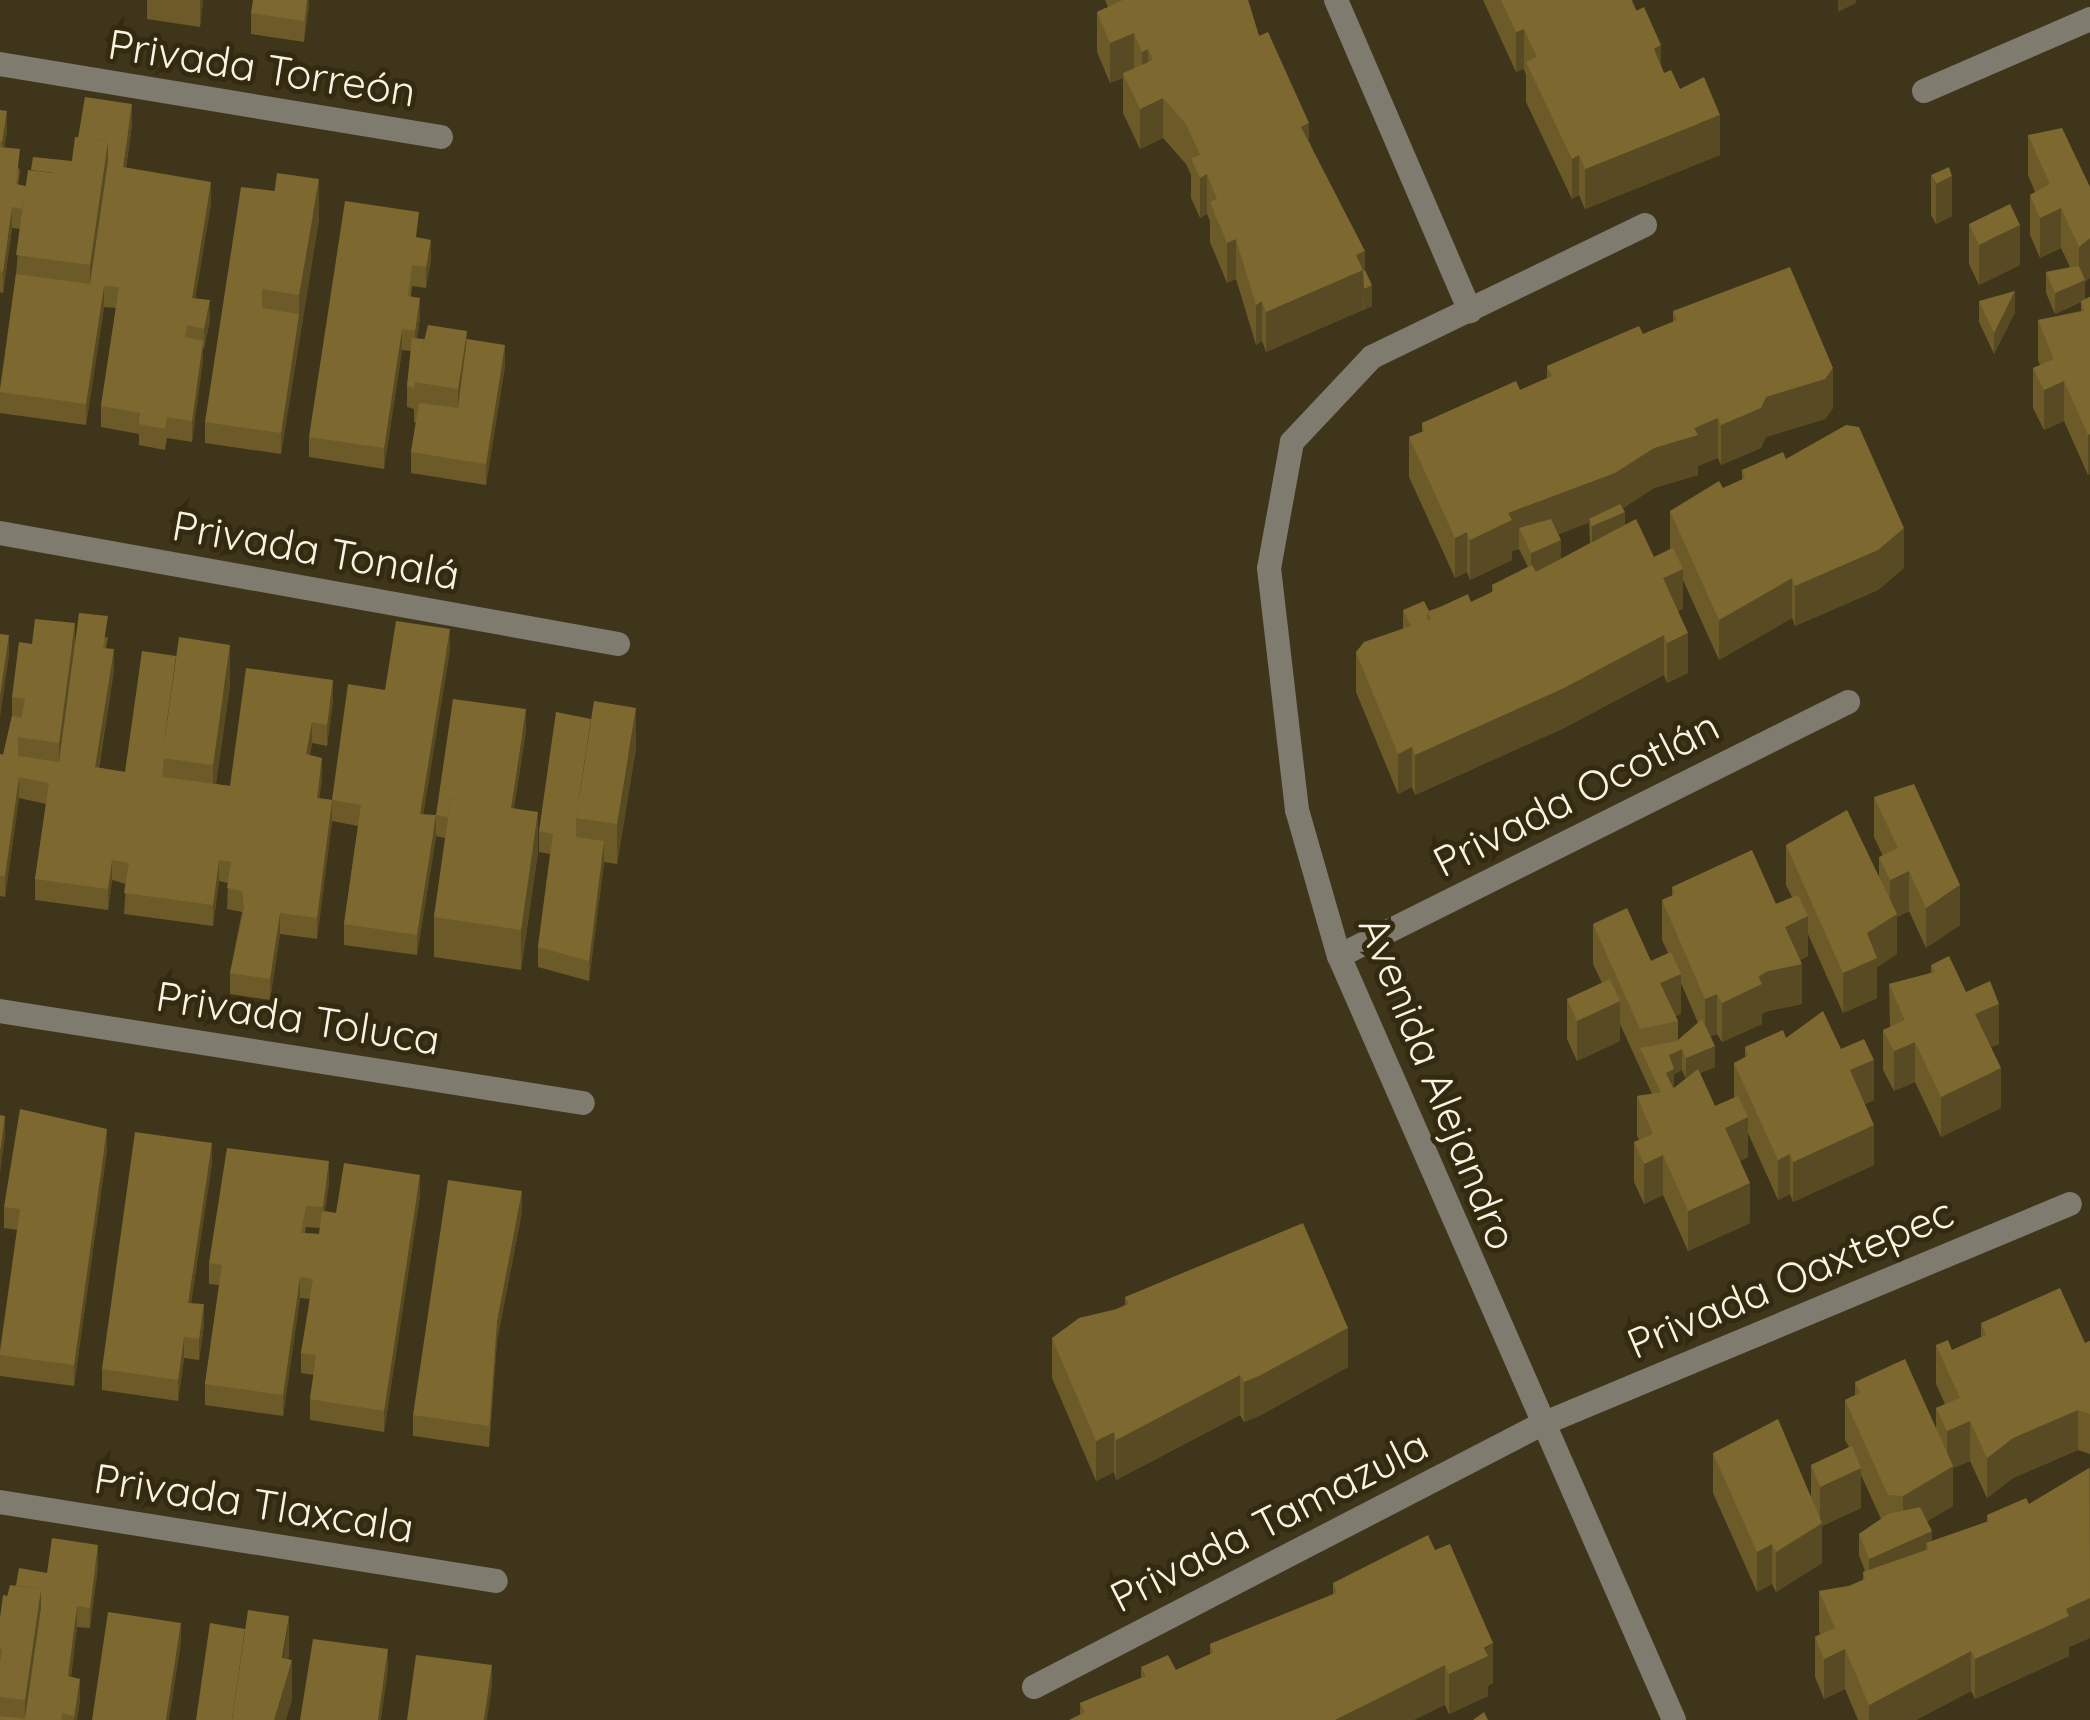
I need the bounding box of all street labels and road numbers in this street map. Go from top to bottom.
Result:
street label: Privada Torreón [105,19,419,117]
street label: Privada Tonalá [168,500,464,600]
street label: Privada Ocotlán [1425,700,1727,888]
street label: Avenida Alejandro [1348,909,1528,1257]
street label: Privada Toluca [153,971,443,1065]
street label: Privada Oaxtepec [1620,1187,1960,1369]
street label: Privada Tamazula [1102,1419,1436,1623]
street label: Privada Tlaxcala [91,1453,417,1553]

